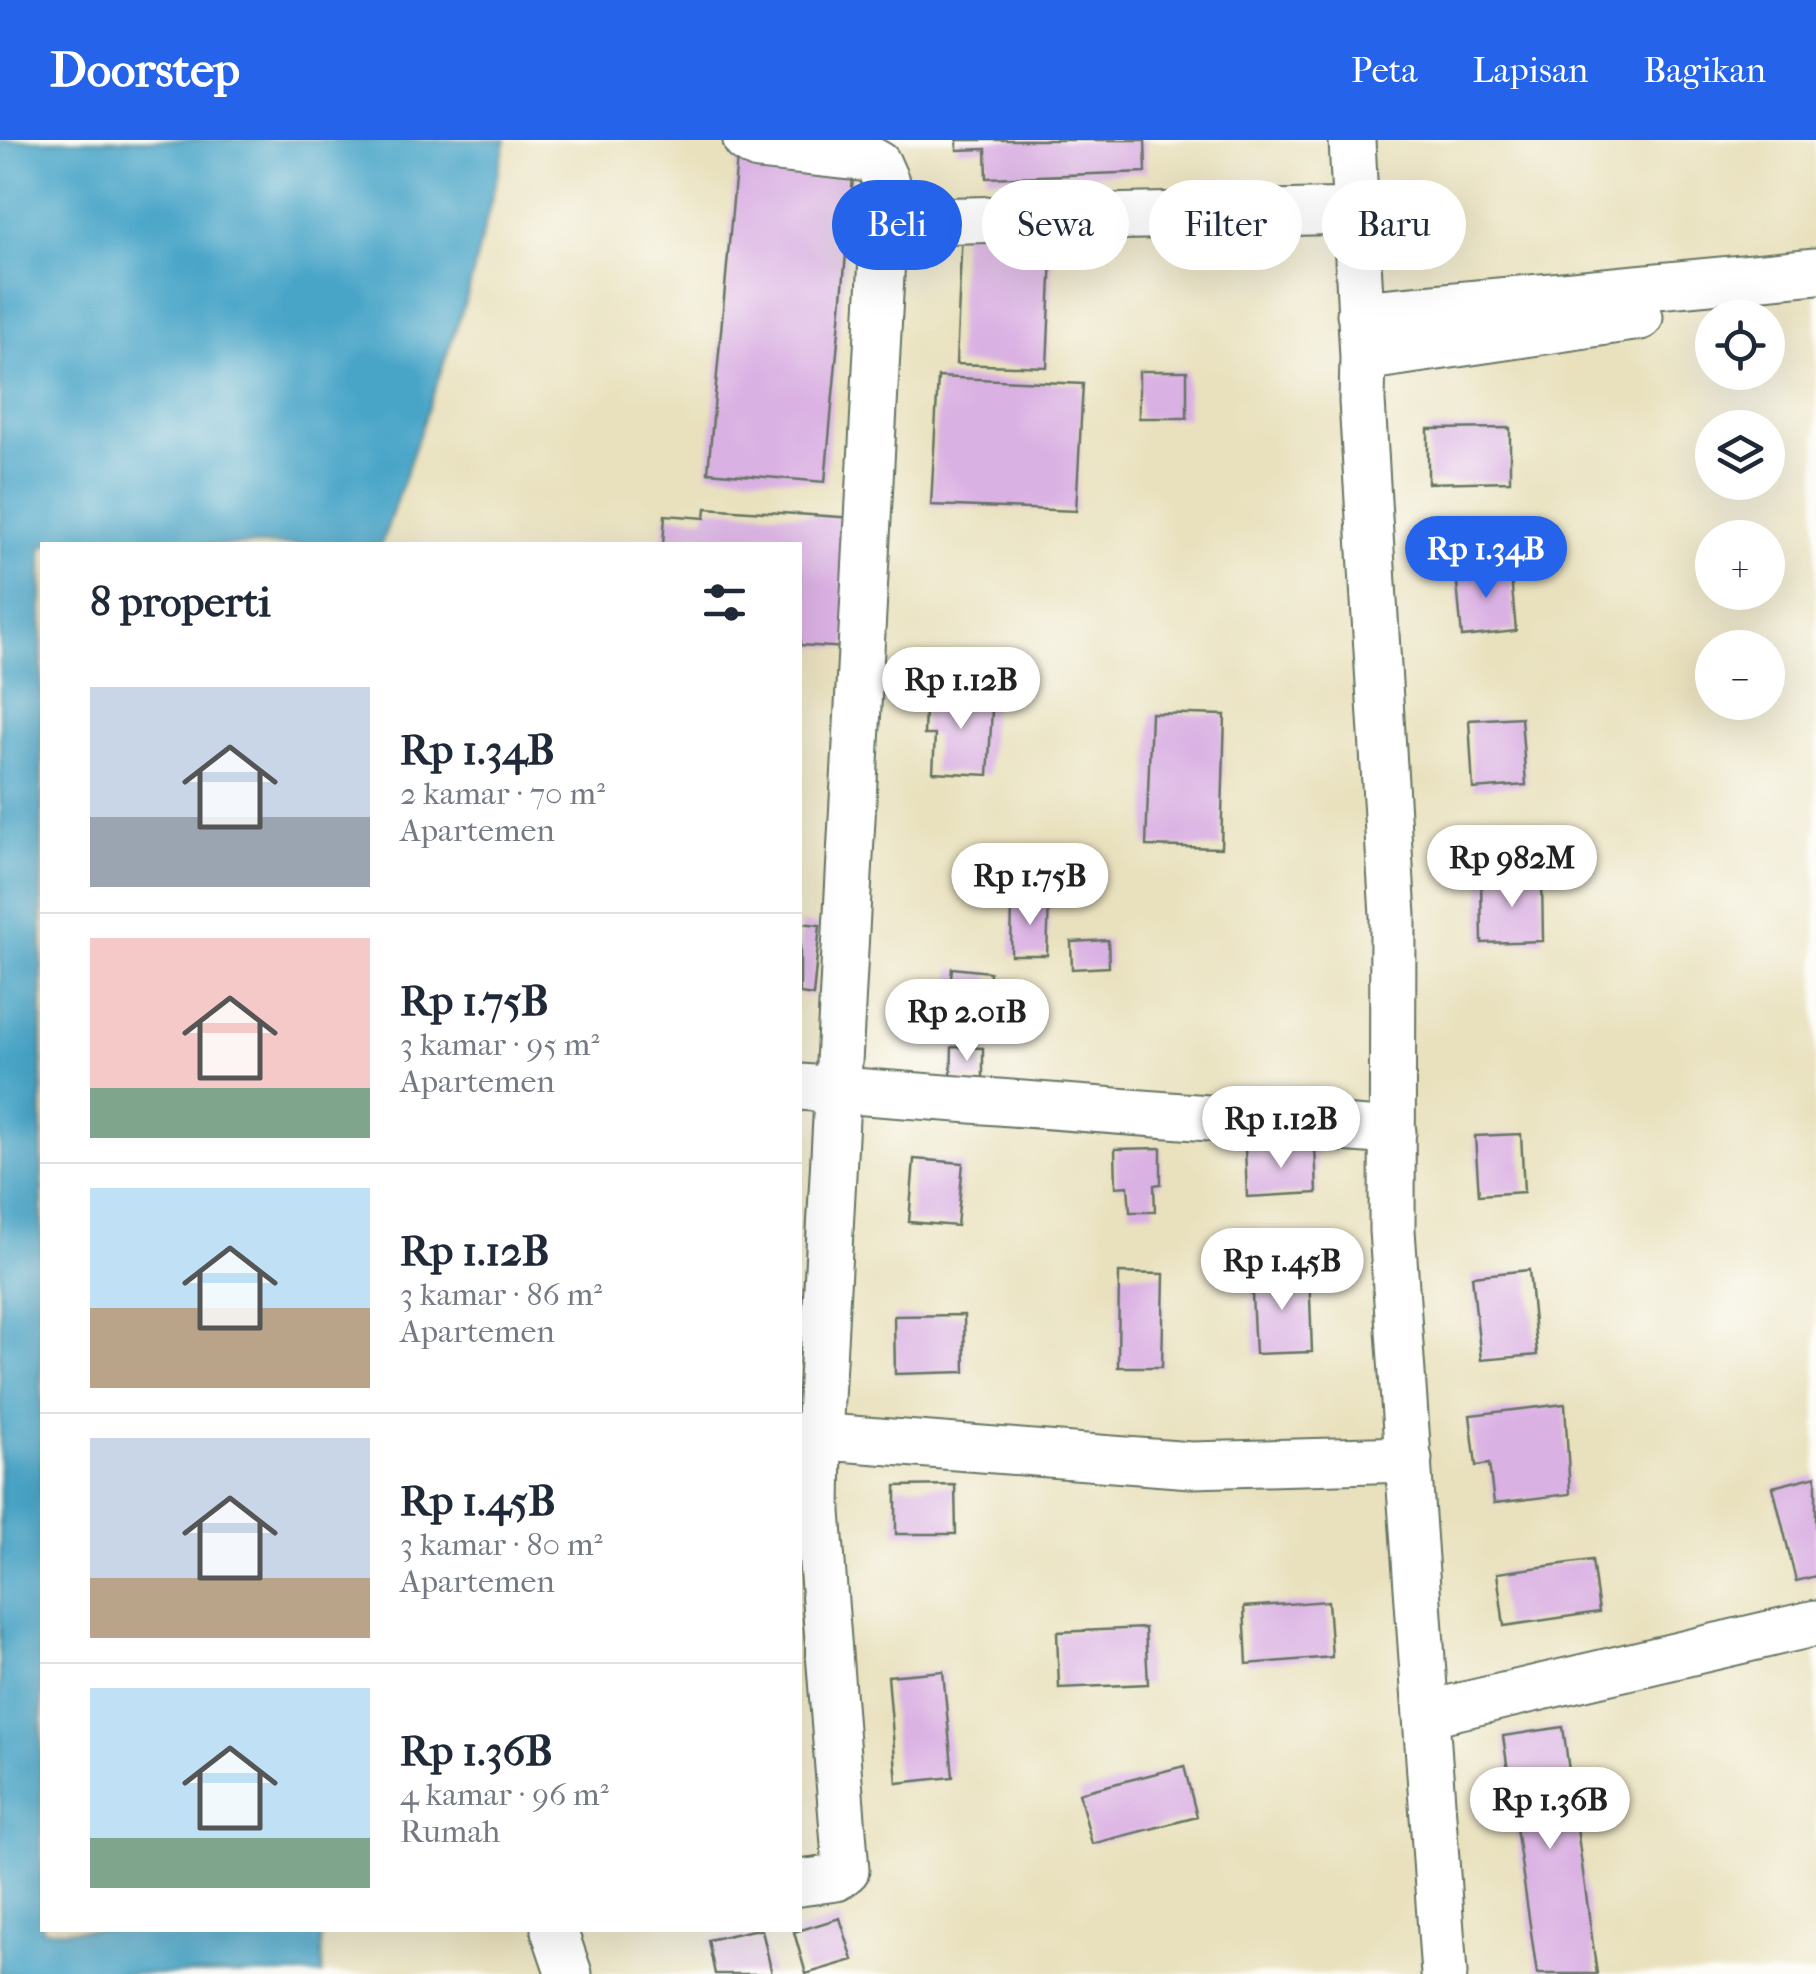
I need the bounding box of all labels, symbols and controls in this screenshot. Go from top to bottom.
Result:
text: Doorstep [50,42,240,98]
text: Peta [1351,50,1417,91]
text: Lapisan [1472,50,1588,91]
text: Bagikan [1643,50,1766,91]
chip: Beli [832,180,962,270]
chip: Sewa [982,180,1129,270]
chip: Filter [1149,180,1302,270]
chip: Baru [1322,180,1466,270]
map controls [1695,300,1785,720]
button: locate [1695,300,1785,390]
button: layers [1695,410,1785,500]
pin: Rp 1.34B [1383,516,1589,601]
button: + [1695,520,1785,610]
text: Rp 1.34B [1427,530,1545,567]
icon: filters [697,575,752,630]
text: 8 properti [90,578,271,627]
button: − [1695,630,1785,720]
pin: Rp 1.12B [858,647,1064,732]
text: Rp 1.12B [904,661,1018,698]
text: Rp 1.34B [400,726,555,775]
icon: home [170,727,290,847]
text: 2 kamar · 70 m² [400,775,605,812]
text: Apartemen [400,812,555,849]
pin: Rp 982M [1420,825,1604,910]
text: Rp 982M [1449,839,1575,876]
pin: Rp 1.75B [927,843,1133,928]
text: Rp 1.75B [973,857,1087,894]
text: Rp 1.75B [400,977,549,1026]
icon: home [170,978,290,1098]
pin: Rp 2.01B [864,979,1070,1064]
text: Rp 2.01B [907,993,1027,1030]
text: 3 kamar · 95 m² [400,1026,599,1063]
text: Apartemen [400,1063,555,1100]
pin: Rp 1.12B [1178,1086,1384,1171]
text: Rp 1.12B [1224,1100,1338,1137]
text: Rp 1.12B [400,1227,549,1276]
icon: home [170,1228,290,1348]
pin: Rp 1.45B [1179,1228,1385,1313]
text: Rp 1.45B [1223,1242,1341,1279]
text: 3 kamar · 86 m² [400,1276,602,1313]
text: Apartemen [400,1313,555,1350]
text: Rp 1.45B [400,1477,556,1526]
icon: home [170,1478,290,1598]
text: 3 kamar · 80 m² [400,1526,603,1563]
text: Apartemen [400,1563,555,1600]
text: Rp 1.36B [400,1727,553,1776]
icon: home [170,1728,290,1848]
pin: Rp 1.36B [1447,1767,1653,1852]
text: 4 kamar · 96 m² [400,1776,609,1813]
text: Rp 1.36B [1492,1781,1608,1818]
text: Rumah [400,1813,500,1850]

